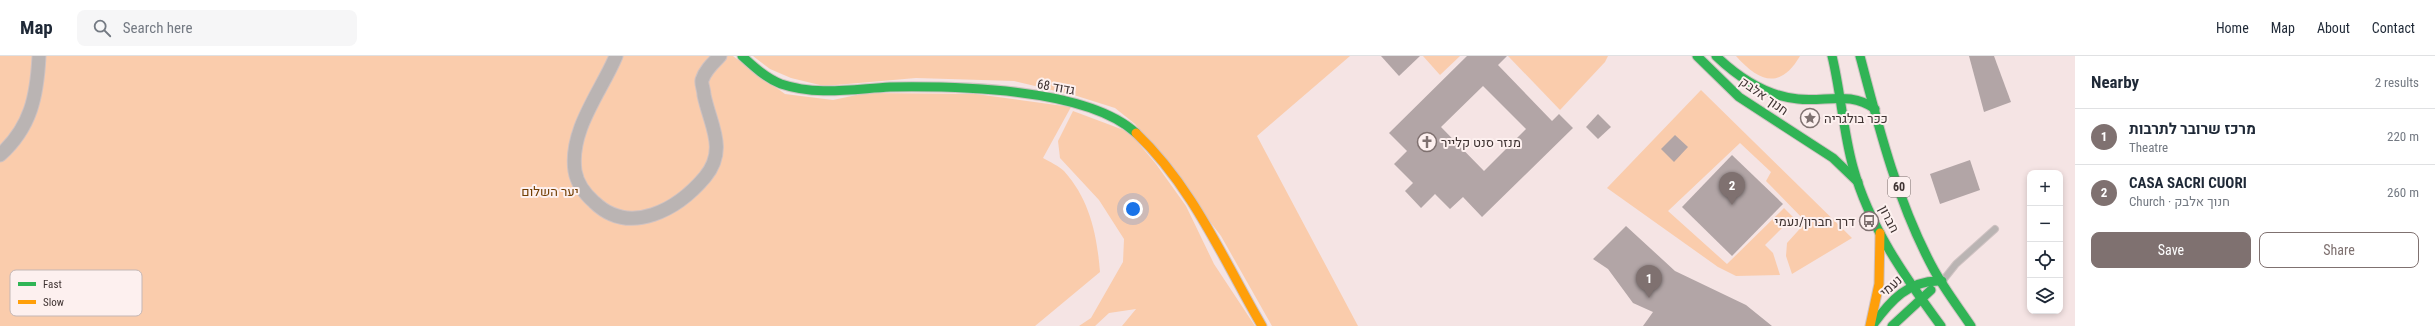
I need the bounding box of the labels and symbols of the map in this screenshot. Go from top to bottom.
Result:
street label: חנוך אלבק [1737,74,1791,118]
street label: גדוד 68 [1036,76,1076,98]
place icon: ככר בולגריה [1799,107,1821,129]
place label: ככר בולגריה [1824,111,1888,126]
church icon: מנזר סנט קלייר [1416,131,1438,153]
place label: מנזר סנט קלייר [1441,135,1521,150]
pin: 2 [1719,172,1745,205]
road number: 60 [1888,177,1910,197]
park label: יער השלום [521,184,579,199]
your location [1123,199,1143,219]
street label: חברון [1876,203,1902,235]
bus stop icon: דרך חברון/נעמי [1858,210,1880,232]
place label: דרך חברון/נעמי [1775,214,1855,229]
pin: 1 [1636,265,1662,298]
legend [10,270,142,316]
street label: נעמי [1877,272,1905,300]
text: Fast [43,278,62,291]
text: Slow [43,296,64,309]

